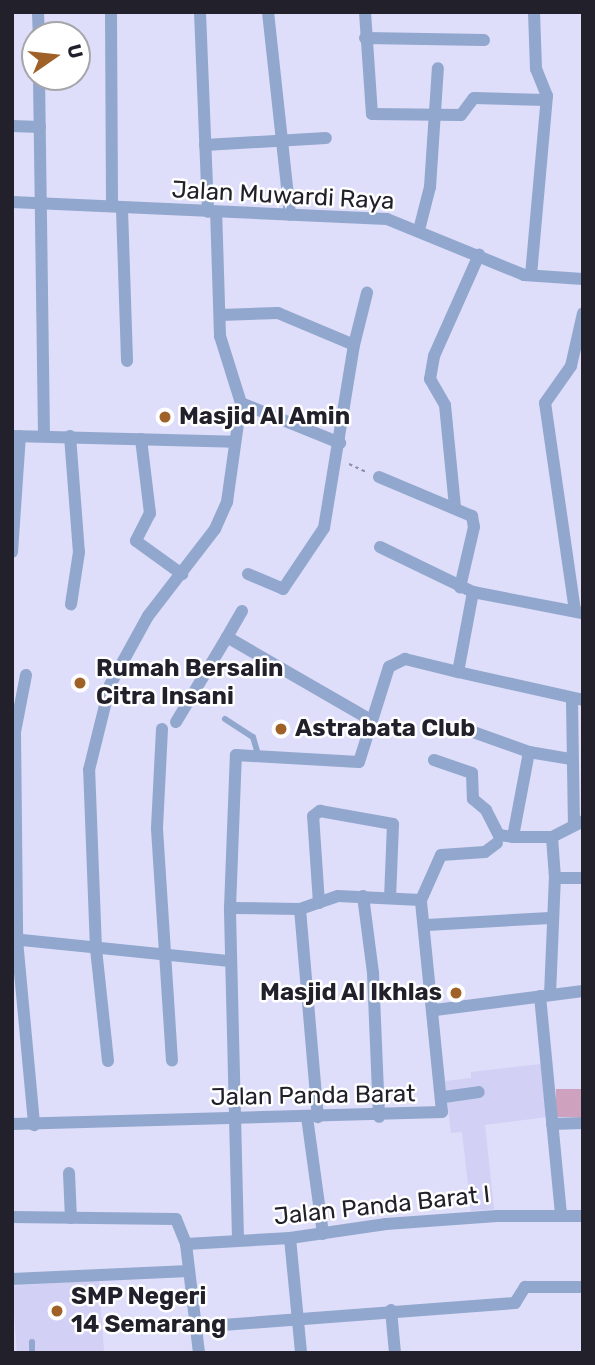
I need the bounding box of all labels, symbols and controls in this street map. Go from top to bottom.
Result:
north arrow [21,21,91,91]
text: U [62,42,88,61]
street label: Jalan Muwardi Raya [171,176,395,216]
place label: Masjid Al Amin [179,403,351,431]
marker: Masjid Al Amin [157,409,173,425]
place label: Rumah Bersalin Citra Insani [96,655,283,711]
marker: Rumah Bersalin Citra Insani [70,673,90,693]
place label: Astrabata Club [295,715,475,743]
marker: Astrabata Club [273,721,289,737]
place label: Masjid Al Ikhlas [259,979,442,1007]
marker: Masjid Al Ikhlas [448,985,464,1001]
street label: Jalan Panda Barat [210,1080,416,1112]
street label: Jalan Panda Barat I [272,1180,492,1232]
place label: SMP Negeri 14 Semarang [71,1283,226,1339]
marker: SMP Negeri 14 Semarang [49,1303,65,1319]

